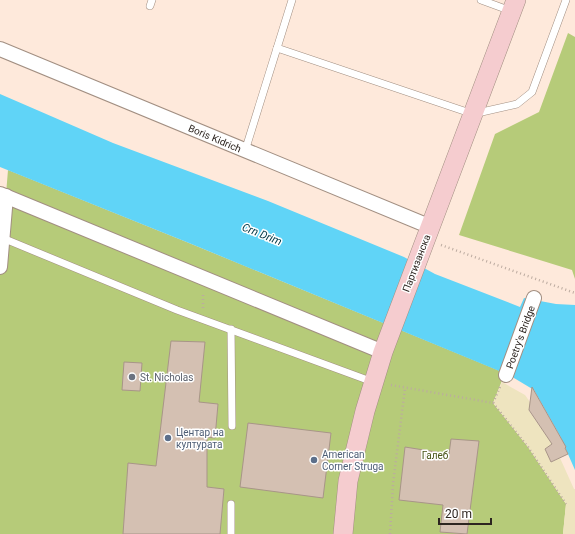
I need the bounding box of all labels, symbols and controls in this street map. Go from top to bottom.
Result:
street label: Boris Kidrich [187,122,243,155]
water label: Crn Drim [240,221,284,248]
street label: Партизанска [400,233,432,294]
street label: Poetry's Bridge [504,304,537,370]
marker: St. Nicholas [127,372,137,382]
place label: St. Nicholas [140,372,193,383]
place label: Центар на културата [176,427,224,450]
marker: Центар на културата [163,433,173,443]
place label: American Corner Struga [322,449,383,472]
park label: Галеб [422,450,449,461]
marker: American Corner Struga [309,455,319,465]
scale bar [439,500,491,526]
text: 20 m [445,507,472,521]

